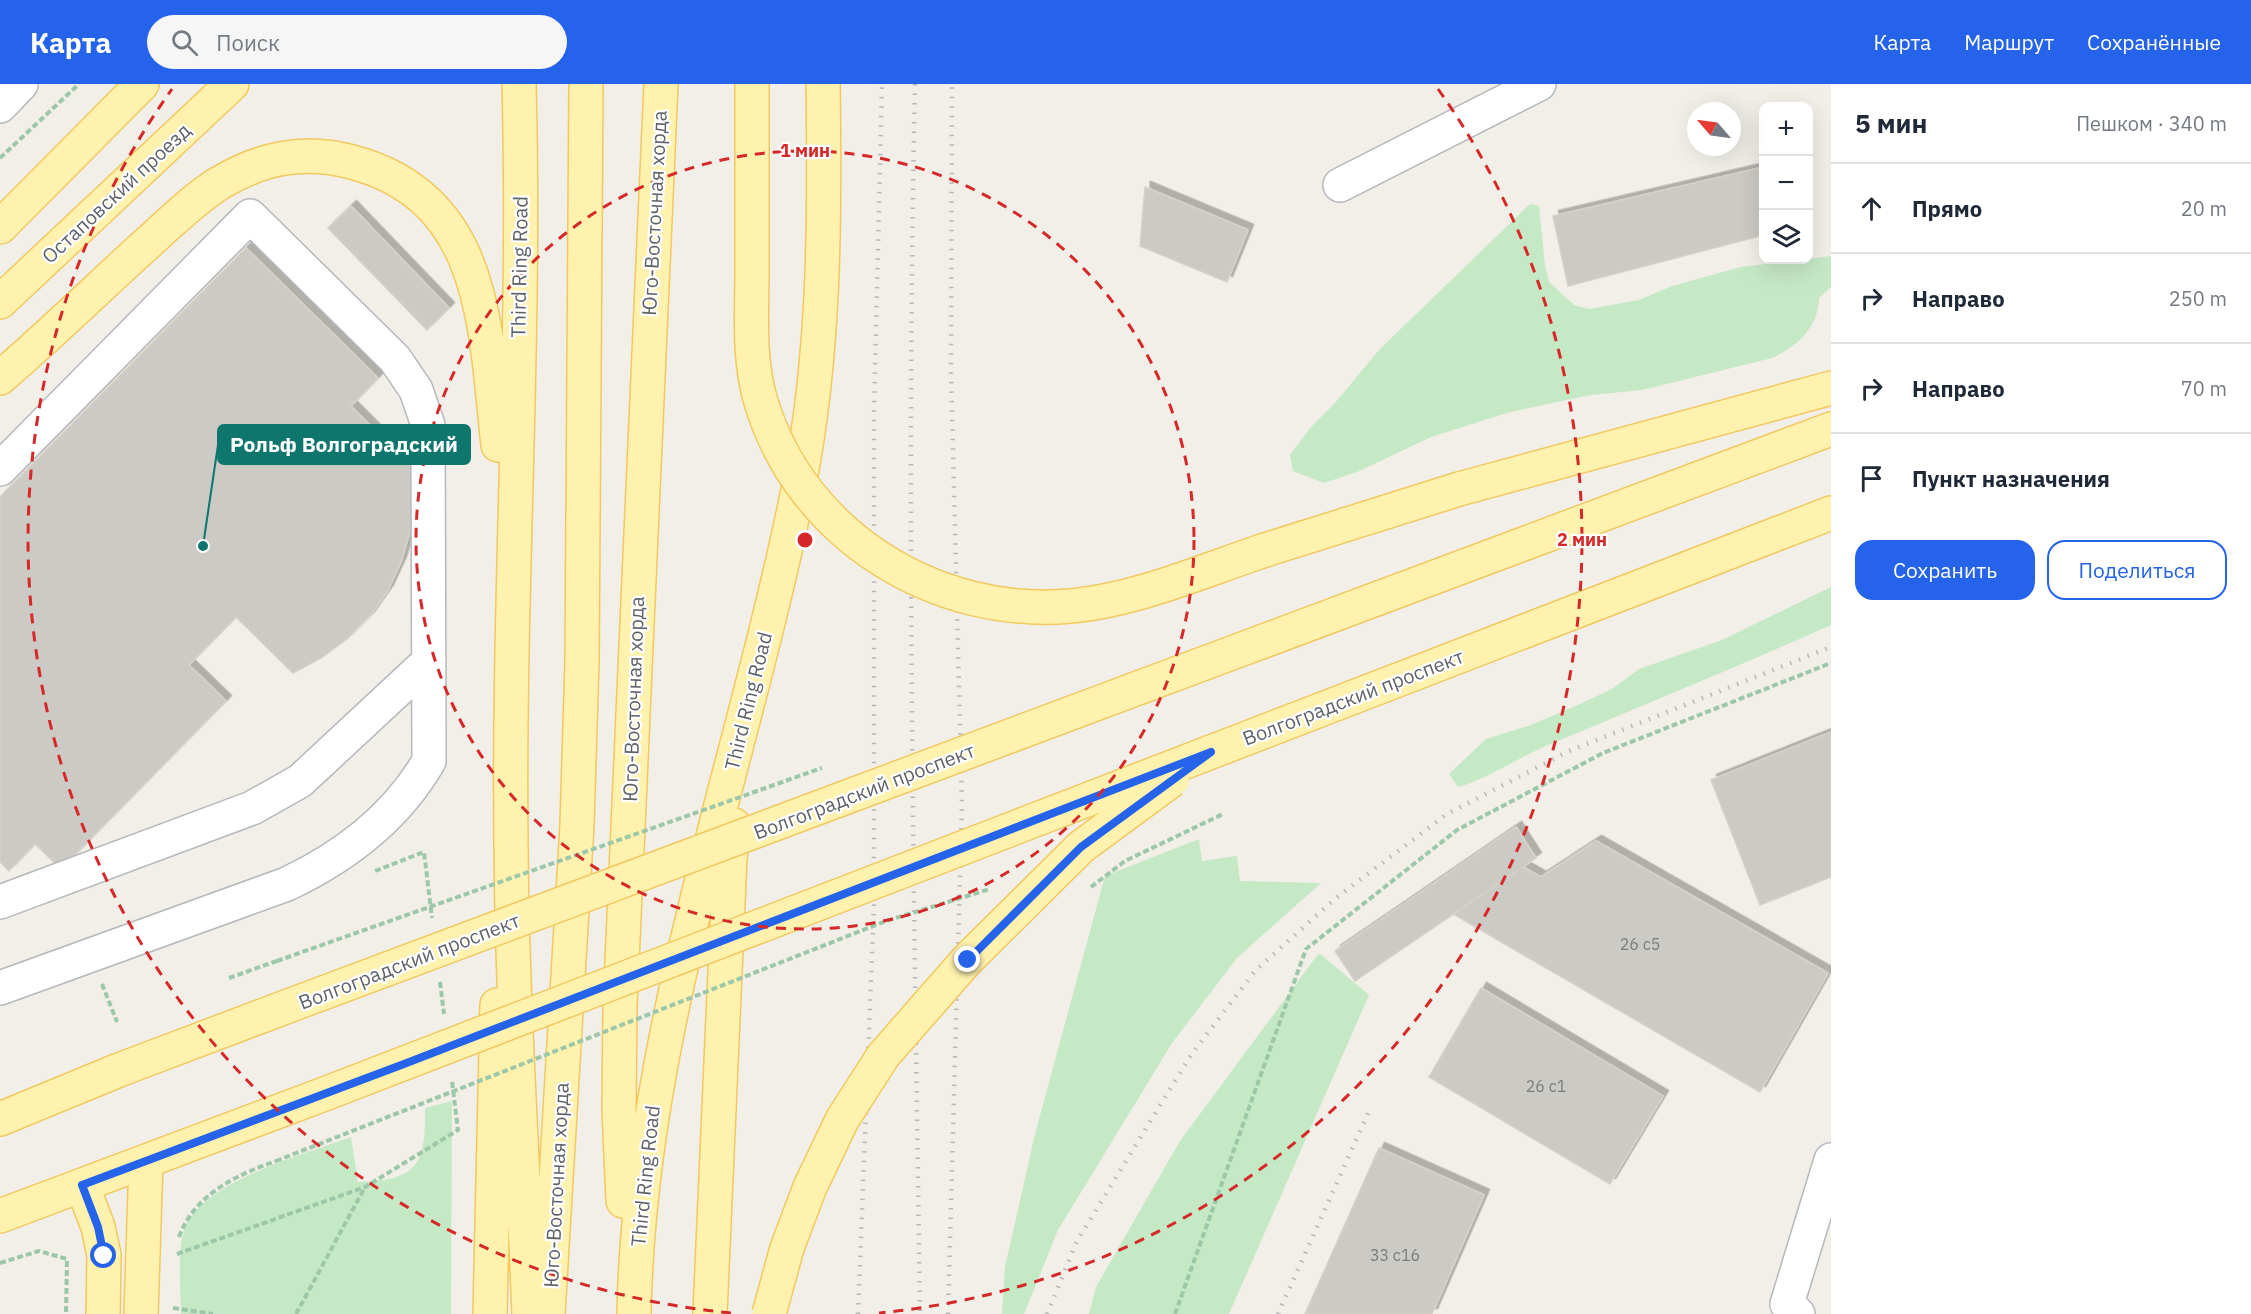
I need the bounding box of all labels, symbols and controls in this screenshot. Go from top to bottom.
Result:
search box [147,15,567,69]
text: Карта [30,24,111,61]
icon: search [168,26,201,59]
text: Поиск [216,28,280,57]
text: Карта [1873,28,1931,56]
text: Маршрут [1964,28,2054,56]
text: Сохранённые [2087,28,2221,56]
north arrow [1687,102,1741,156]
map controls [1759,102,1813,264]
button: + [1759,102,1813,156]
text: 5 мин [1855,106,1927,140]
street label: Юго-Восточная хорда [635,109,673,316]
text: Пешком · 340 m [2076,110,2227,137]
street label: Остаповский проезд [36,117,196,269]
text: 1 мин [780,139,830,162]
button: − [1759,156,1813,210]
icon: ahead [1855,192,1888,225]
text: Прямо [1912,194,1982,223]
text: 20 m [2181,195,2227,222]
street label: Third Ring Road [504,196,534,338]
button: layers [1759,210,1813,264]
icon: right [1855,282,1888,315]
text: Направо [1912,284,2005,313]
text: 250 m [2169,285,2227,312]
icon: right [1855,372,1888,405]
text: Направо [1912,374,2005,403]
text: 70 m [2181,375,2227,402]
callout: Рольф Волгоградский [218,425,470,464]
text: Рольф Волгоградский [230,430,458,458]
icon: arrive [1855,462,1888,495]
text: Пункт назначения [1912,464,2110,493]
text: 2 мин [1557,528,1607,551]
centre of rings [795,530,815,550]
button: Сохранить [1855,540,2035,600]
button: Поделиться [2047,540,2227,600]
street label: Юго-Восточная хорда [616,595,650,802]
street label: Third Ring Road [718,629,778,773]
street label: Волгоградский проспект [1239,642,1468,752]
street label: Волгоградский проспект [750,736,979,846]
street label: Волгоградский проспект [295,906,524,1016]
house number: 26 с5 [1620,934,1660,954]
route end [954,946,980,972]
house number: 26 с1 [1526,1076,1566,1096]
street label: Юго-Восточная хорда [537,1081,575,1288]
street label: Third Ring Road [624,1104,666,1248]
route start [90,1242,116,1268]
house number: 33 с16 [1370,1245,1420,1265]

